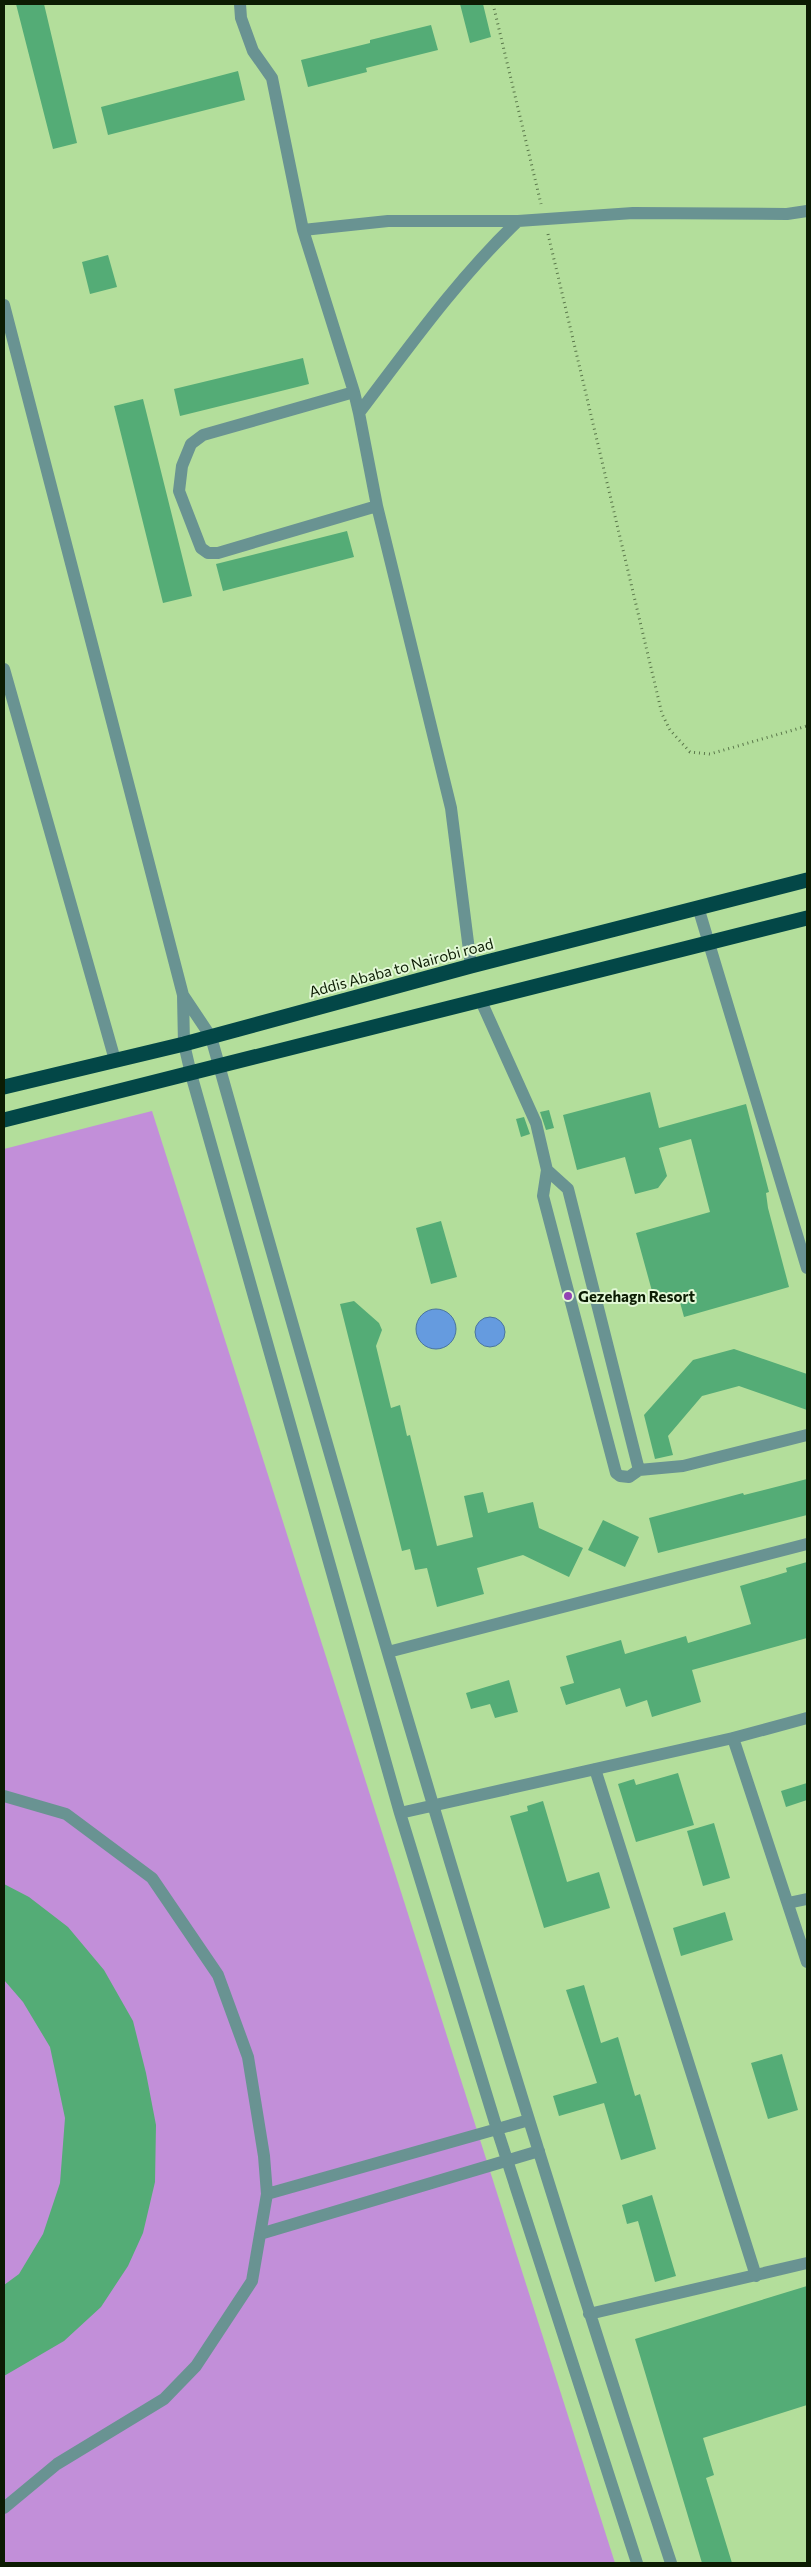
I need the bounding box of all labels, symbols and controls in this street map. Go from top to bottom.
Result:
street label: Addis Ababa to Nairobi road [307,934,495,1000]
place label: Gezehagn Resort [578,1287,695,1305]
marker: Gezehagn Resort [562,1290,574,1302]

